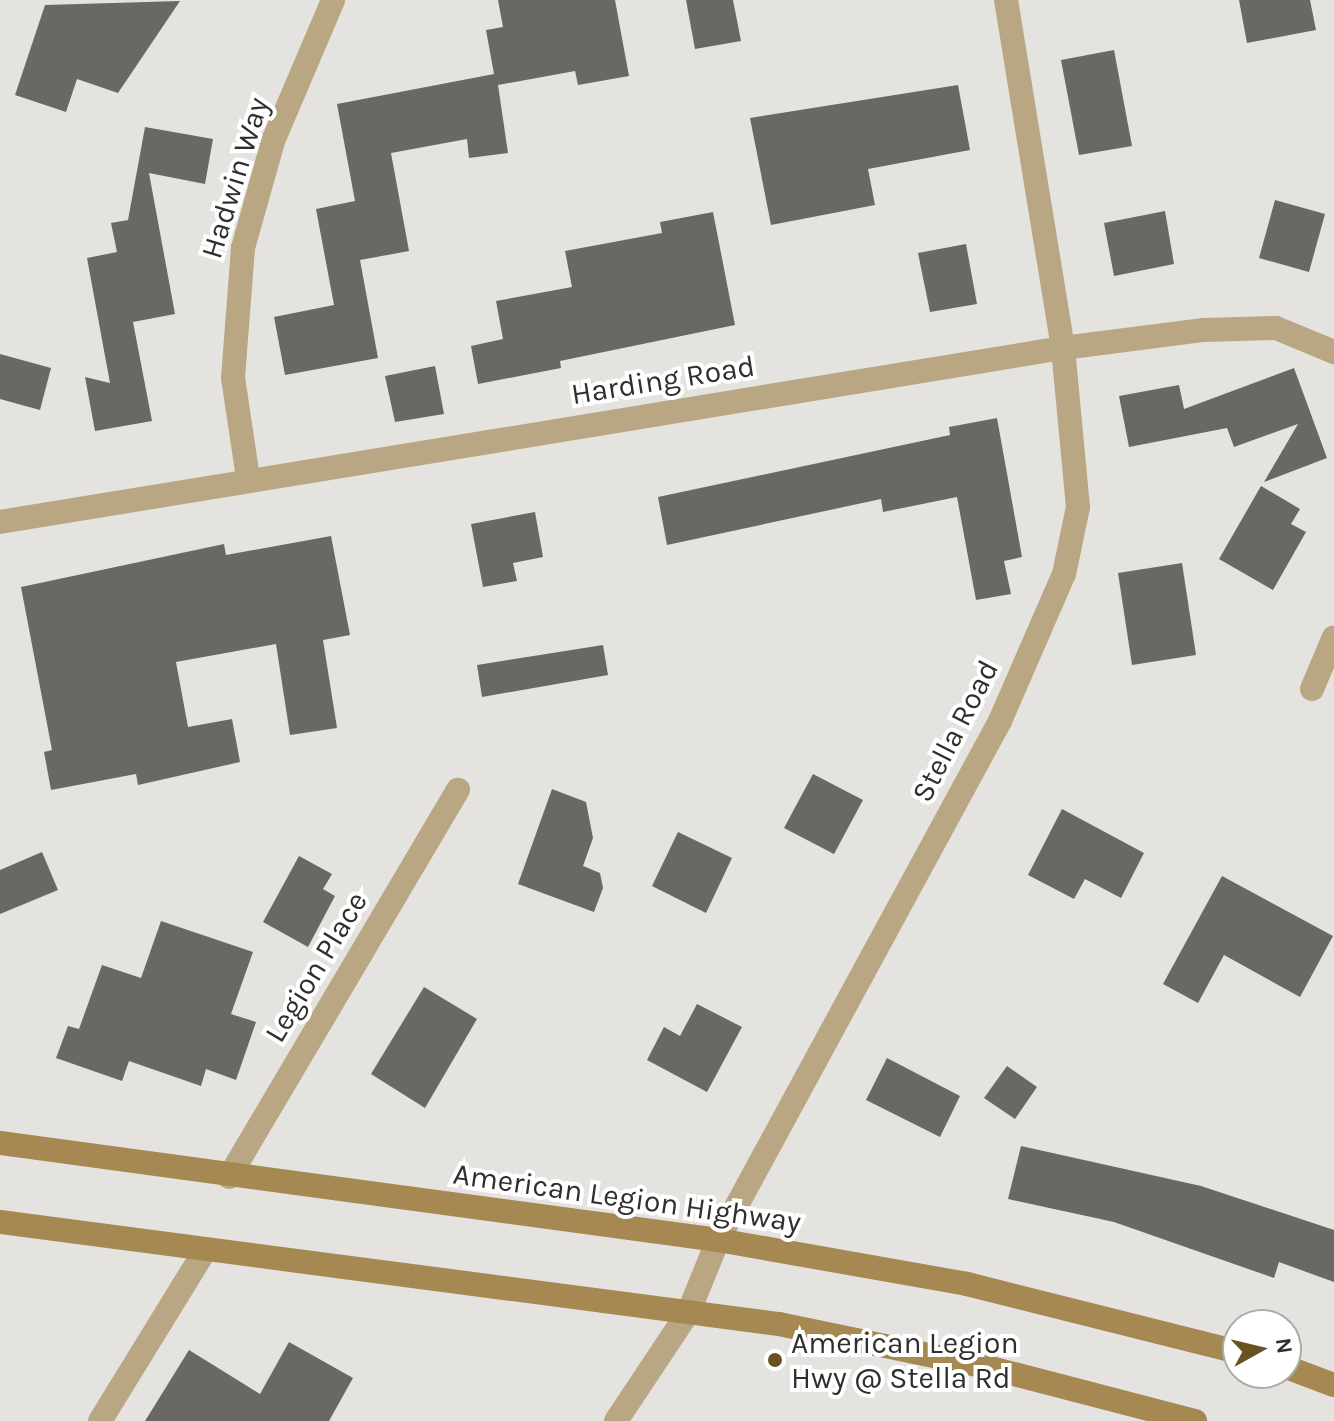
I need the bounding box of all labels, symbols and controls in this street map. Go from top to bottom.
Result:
street label: Hadwin Way [193,93,277,263]
street label: Harding Road [569,348,757,412]
street label: Stella Road [904,654,1006,808]
street label: Legion Place [257,885,375,1049]
street label: American Legion Highway [451,1156,803,1240]
north arrow [1222,1309,1302,1389]
place label: American Legion Hwy @ Stella Rd [791,1325,1019,1396]
text: N [1270,1336,1298,1356]
marker: American Legion Hwy @ Stella Rd [766,1351,784,1369]

